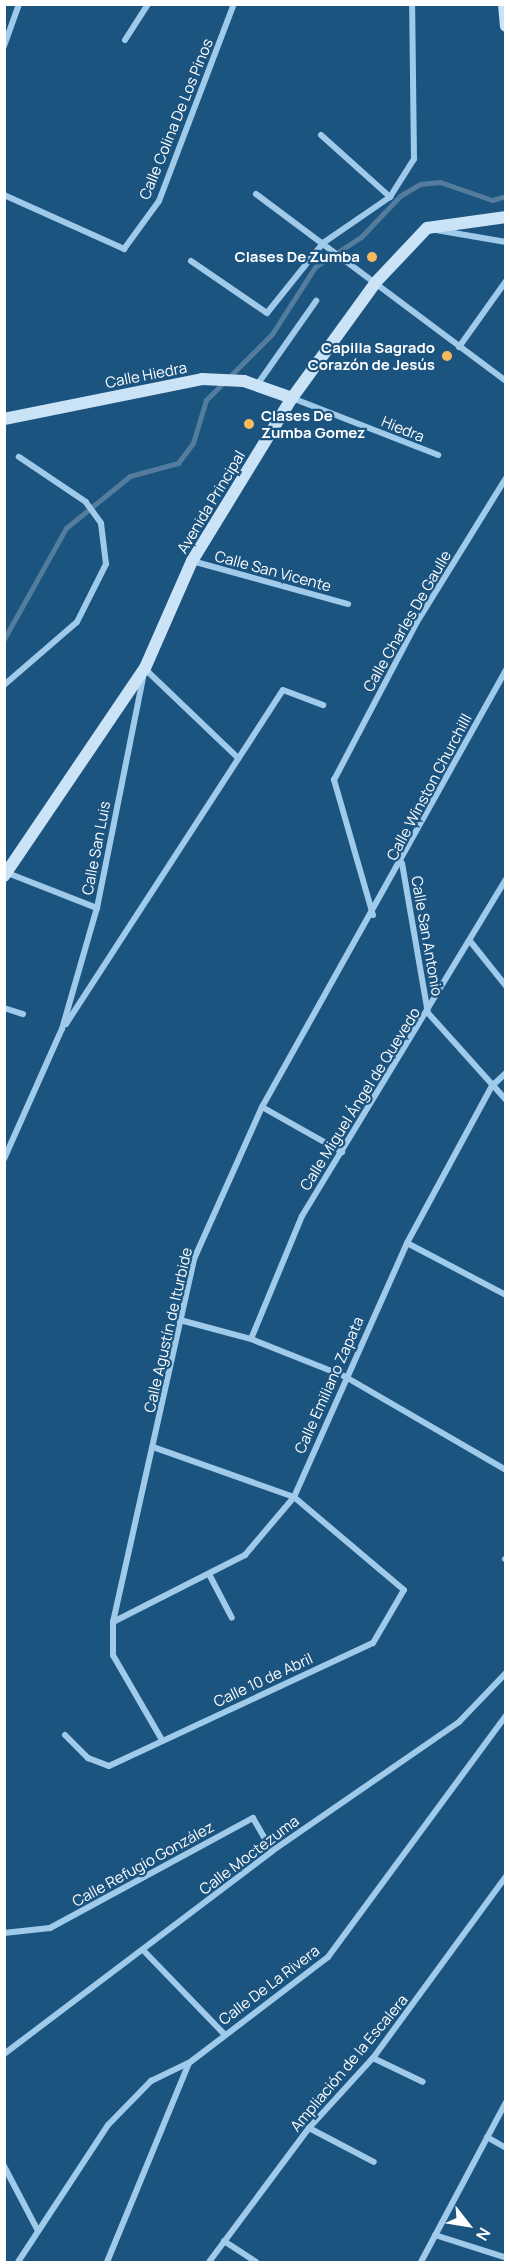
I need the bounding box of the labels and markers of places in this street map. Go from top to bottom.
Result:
place label: Clases De Zumba [235,248,360,266]
marker: Clases De Zumba [365,250,379,264]
place label: Capilla Sagrado Corazón de Jesús [308,338,435,373]
marker: Capilla Sagrado Corazón de Jesús [440,349,454,363]
place label: Clases De Zumba Gomez [261,406,365,441]
marker: Clases De Zumba Gomez [242,417,256,431]

